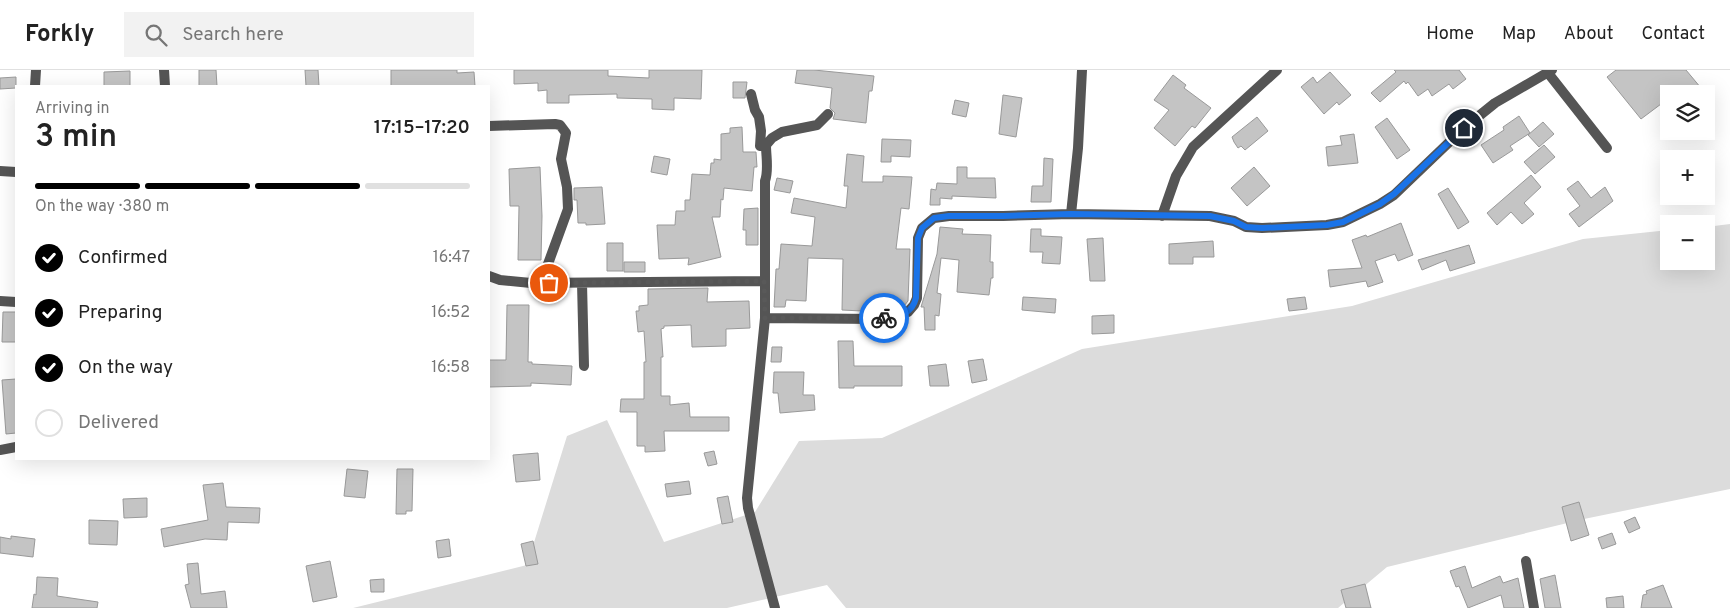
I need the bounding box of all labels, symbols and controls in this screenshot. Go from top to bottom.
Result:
search box [124,12,474,57]
text: Forkly [25,20,94,50]
icon: search [142,21,170,49]
text: Search here [182,23,284,47]
text: Home [1426,23,1474,46]
text: Map [1502,23,1536,46]
text: About [1564,23,1613,46]
text: Contact [1641,23,1705,46]
map controls [1660,85,1715,270]
button: layers [1660,85,1715,140]
text: Arriving in [35,99,110,119]
pin [1443,107,1485,149]
icon: home [1450,114,1478,142]
text: 17:15–17:20 [374,116,470,140]
text: 3 min [35,118,117,158]
button: + [1660,150,1715,205]
text: On the way · 380 m [35,197,169,217]
button: − [1660,215,1715,270]
icon: check [35,244,63,272]
text: Confirmed [78,246,168,270]
text: 16:47 [433,248,470,268]
pin [528,262,570,304]
icon: bag [535,269,563,297]
courier [859,293,909,343]
icon: check [35,299,63,327]
text: Preparing [78,301,162,325]
text: 16:52 [431,303,470,323]
icon: bike [870,304,898,332]
icon: check [35,354,63,382]
text: On the way [78,356,173,380]
text: 16:58 [431,358,470,378]
text: Delivered [78,411,159,435]

